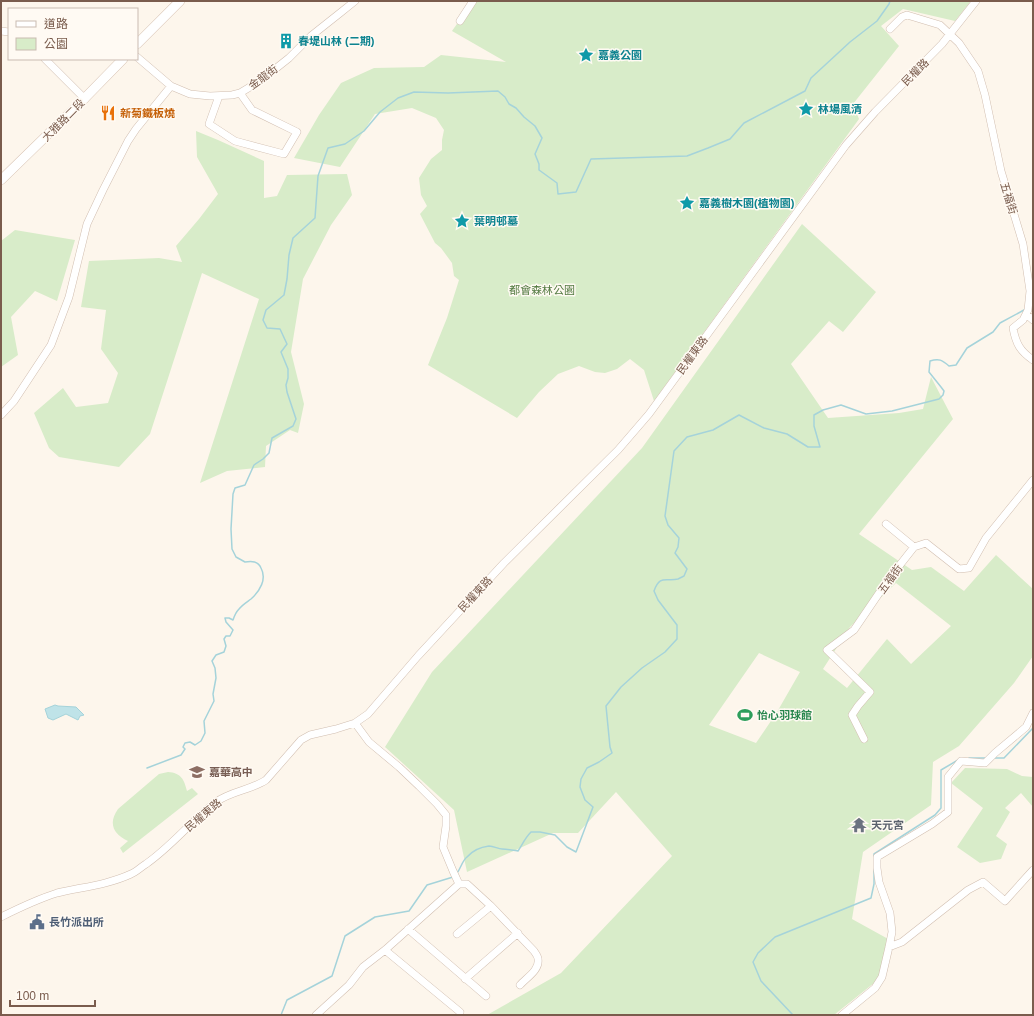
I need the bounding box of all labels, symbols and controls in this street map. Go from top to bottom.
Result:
legend [8,8,138,60]
text: 道路 [44,17,68,31]
building icon: 春堤山林 (二期) [277,32,295,50]
place label: 春堤山林 (二期) [298,35,375,47]
text: 公園 [44,37,68,51]
place icon: 嘉義公園 [577,46,595,64]
place label: 嘉義公園 [598,49,642,61]
street label: 民權路 [899,56,931,88]
street label: 金龍街 [246,62,280,92]
street label: 大雅路二段 [39,96,87,144]
place icon: 林場風清 [797,100,815,118]
place label: 林場風清 [818,103,862,115]
restaurant icon: 新菊鐵板燒 [99,104,117,122]
place label: 新菊鐵板燒 [120,107,175,119]
street label: 五福街 [998,180,1020,216]
place icon: 嘉義樹木園(植物園) [678,194,696,212]
place label: 嘉義樹木園(植物園) [699,197,795,209]
place icon: 葉明邨墓 [453,212,471,230]
place label: 葉明邨墓 [474,215,518,227]
park label: 都會森林公園 [509,284,575,296]
street label: 民權東路 [674,334,710,376]
street label: 五福街 [875,562,905,596]
street label: 民權東路 [456,574,494,614]
sports icon: 怡心羽球館 [736,706,754,724]
place label: 怡心羽球館 [757,709,812,721]
school or university icon: 嘉華高中 [188,763,206,781]
place label: 嘉華高中 [209,766,253,778]
street label: 民權東路 [182,796,224,834]
temple icon: 天元宮 [850,816,868,834]
place label: 天元宮 [871,819,904,831]
public building icon: 長竹派出所 [28,913,46,931]
place label: 長竹派出所 [49,916,104,928]
scale bar [10,982,95,1008]
text: 100 m [16,989,49,1003]

